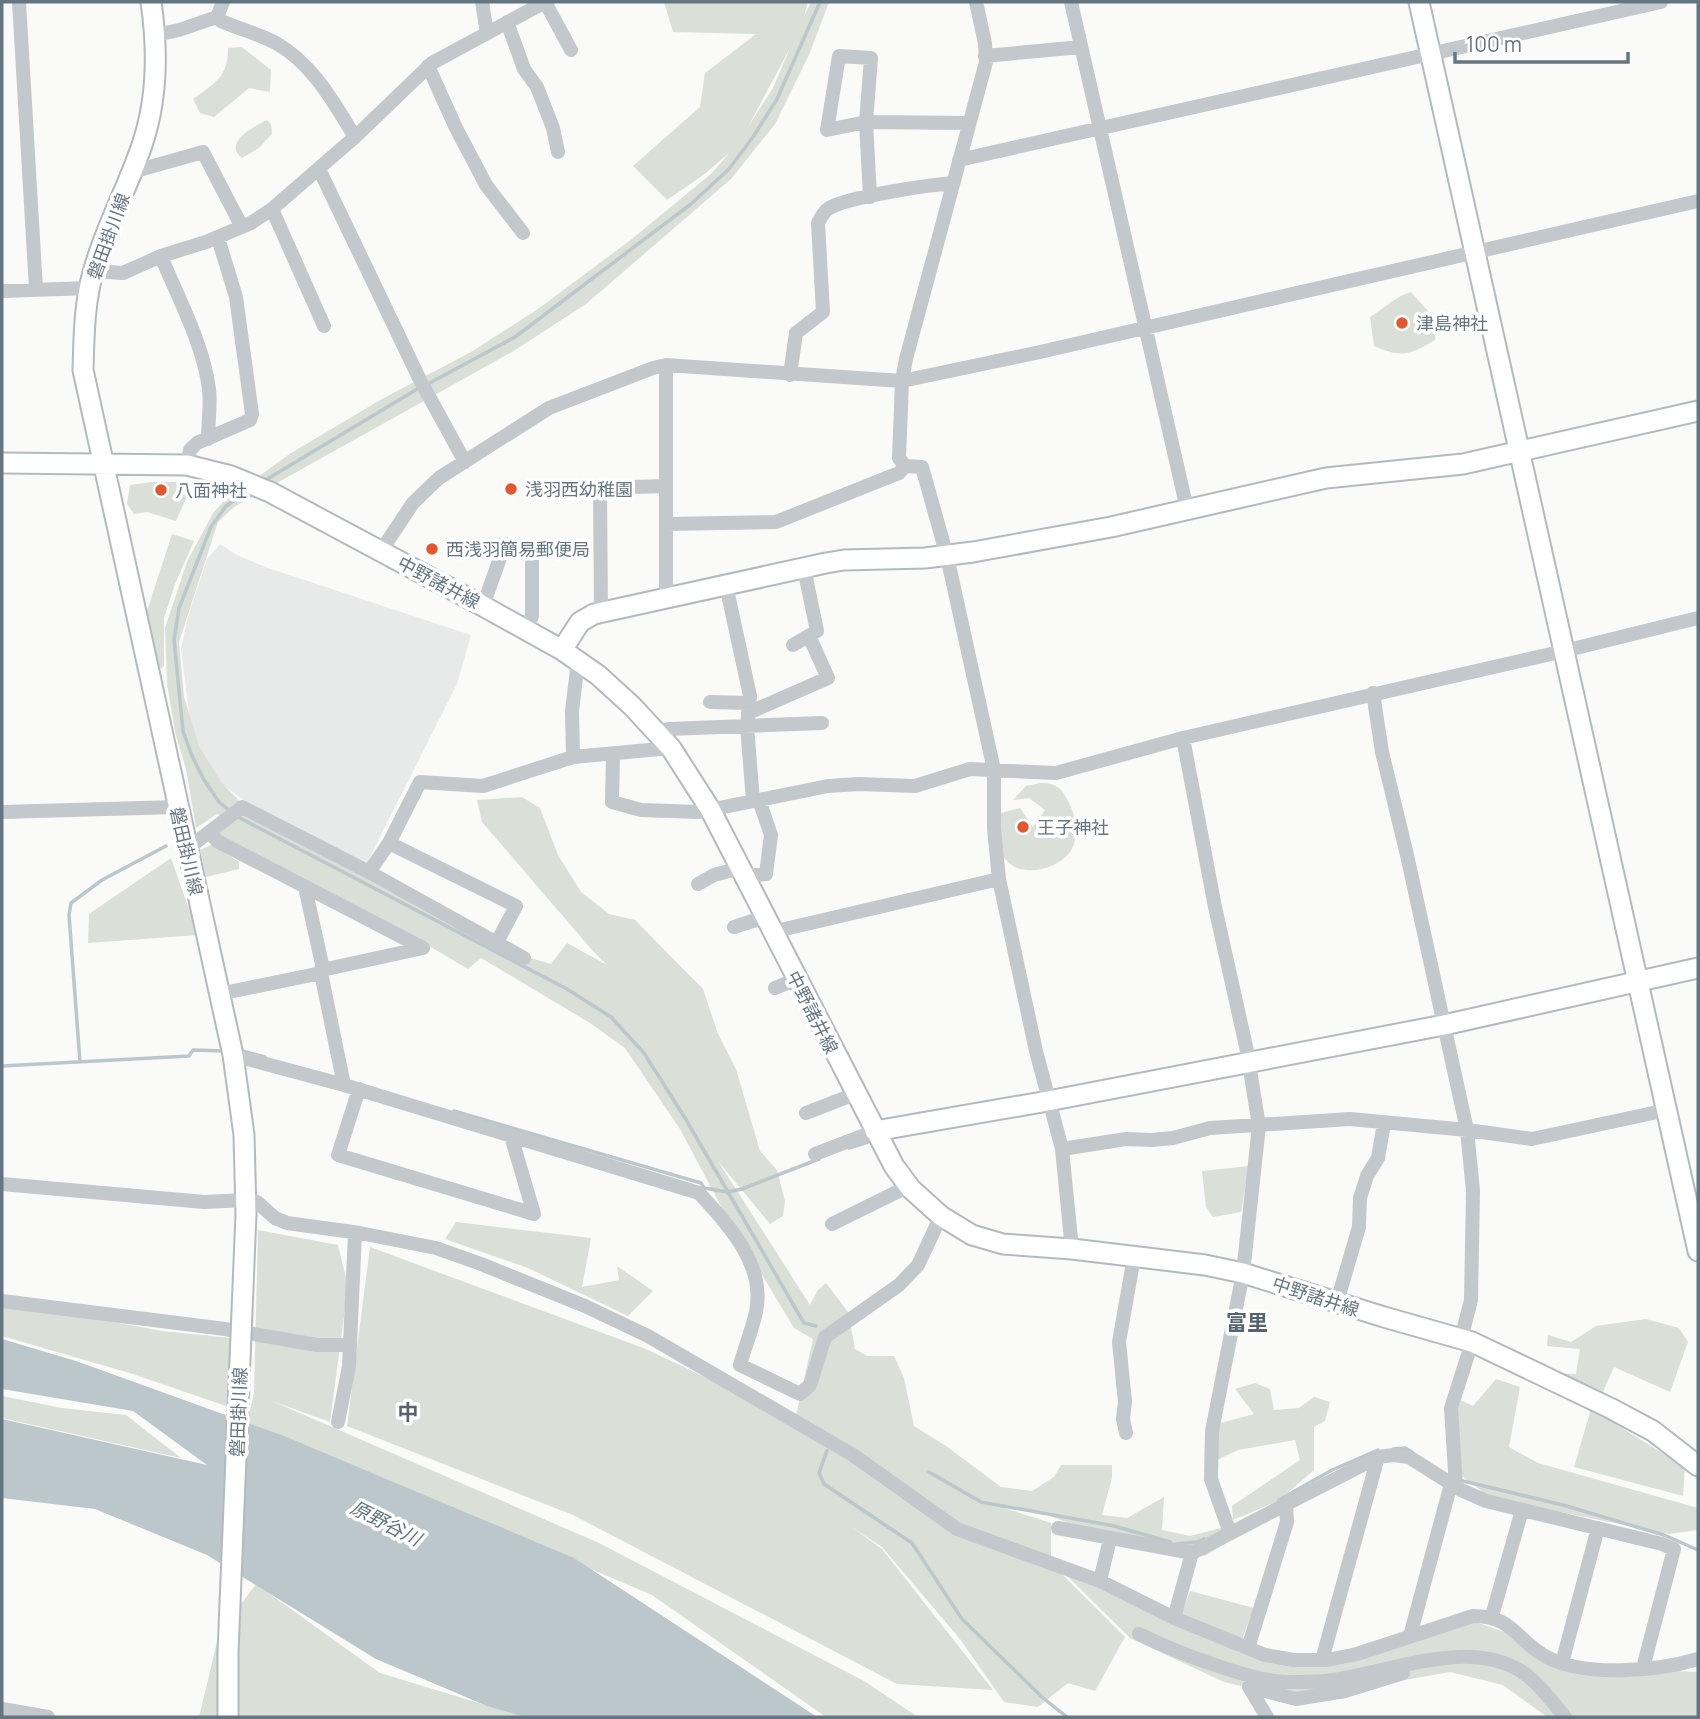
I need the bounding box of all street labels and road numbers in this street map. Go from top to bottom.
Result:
street label: 磐田掛川線 [81,190,135,282]
street label: 中野諸井線 [394,550,484,614]
street label: 磐田掛川線 [165,804,209,898]
street label: 中野諸井線 [782,966,844,1058]
street label: 中野諸井線 [1269,1271,1363,1321]
street label: 磐田掛川線 [224,1367,252,1457]

